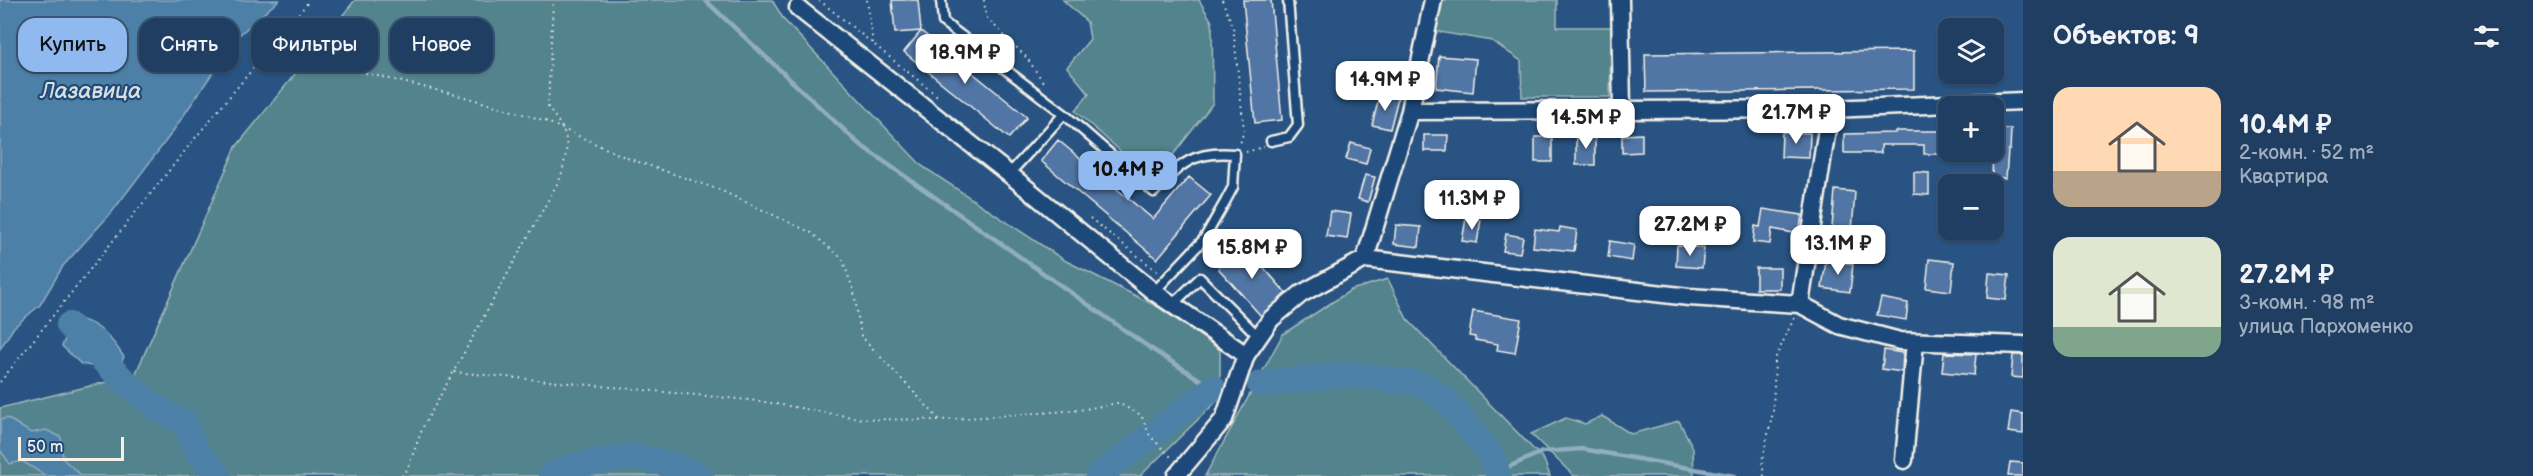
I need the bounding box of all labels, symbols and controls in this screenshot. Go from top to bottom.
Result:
chip: Купить [18,18,127,72]
chip: Снять [139,18,239,72]
chip: Фильтры [251,18,378,72]
chip: Новое [390,18,493,72]
map controls [1938,18,2004,240]
button: layers [1938,18,2004,84]
icon: filters [2470,20,2503,53]
text: Объектов: 9 [2053,21,2199,52]
pin: 18.9M ₽ [910,34,1020,85]
text: 18.9M ₽ [930,41,1000,65]
pin: 14.9M ₽ [1330,61,1440,112]
text: 14.9M ₽ [1350,68,1420,92]
water label: Лазавица [39,78,141,105]
pin: 21.7M ₽ [1741,94,1851,145]
button: + [1938,96,2004,162]
pin: 14.5M ₽ [1531,99,1641,150]
text: 21.7M ₽ [1761,101,1831,125]
text: 14.5M ₽ [1551,106,1621,130]
text: 10.4M ₽ [2239,110,2332,141]
icon: home [2101,111,2173,183]
text: 2-комн. · 52 m² [2239,141,2374,165]
pin: 10.4M ₽ [1073,151,1183,202]
text: 10.4M ₽ [1092,158,1164,182]
text: Квартира [2239,165,2329,189]
button: − [1938,174,2004,240]
pin: 11.3M ₽ [1417,180,1527,231]
text: 11.3M ₽ [1438,187,1506,211]
pin: 27.2M ₽ [1635,206,1745,257]
text: 27.2M ₽ [1653,213,1727,237]
pin: 13.1M ₽ [1783,225,1893,276]
pin: 15.8M ₽ [1197,229,1307,280]
text: 13.1M ₽ [1804,232,1872,256]
text: 15.8M ₽ [1217,236,1287,260]
text: 27.2M ₽ [2239,260,2334,291]
icon: home [2101,261,2173,333]
text: 3-комн. · 98 m² [2239,291,2375,315]
text: улица Пархоменко [2239,315,2413,339]
scale bar [18,434,124,462]
text: 50 m [27,438,63,457]

